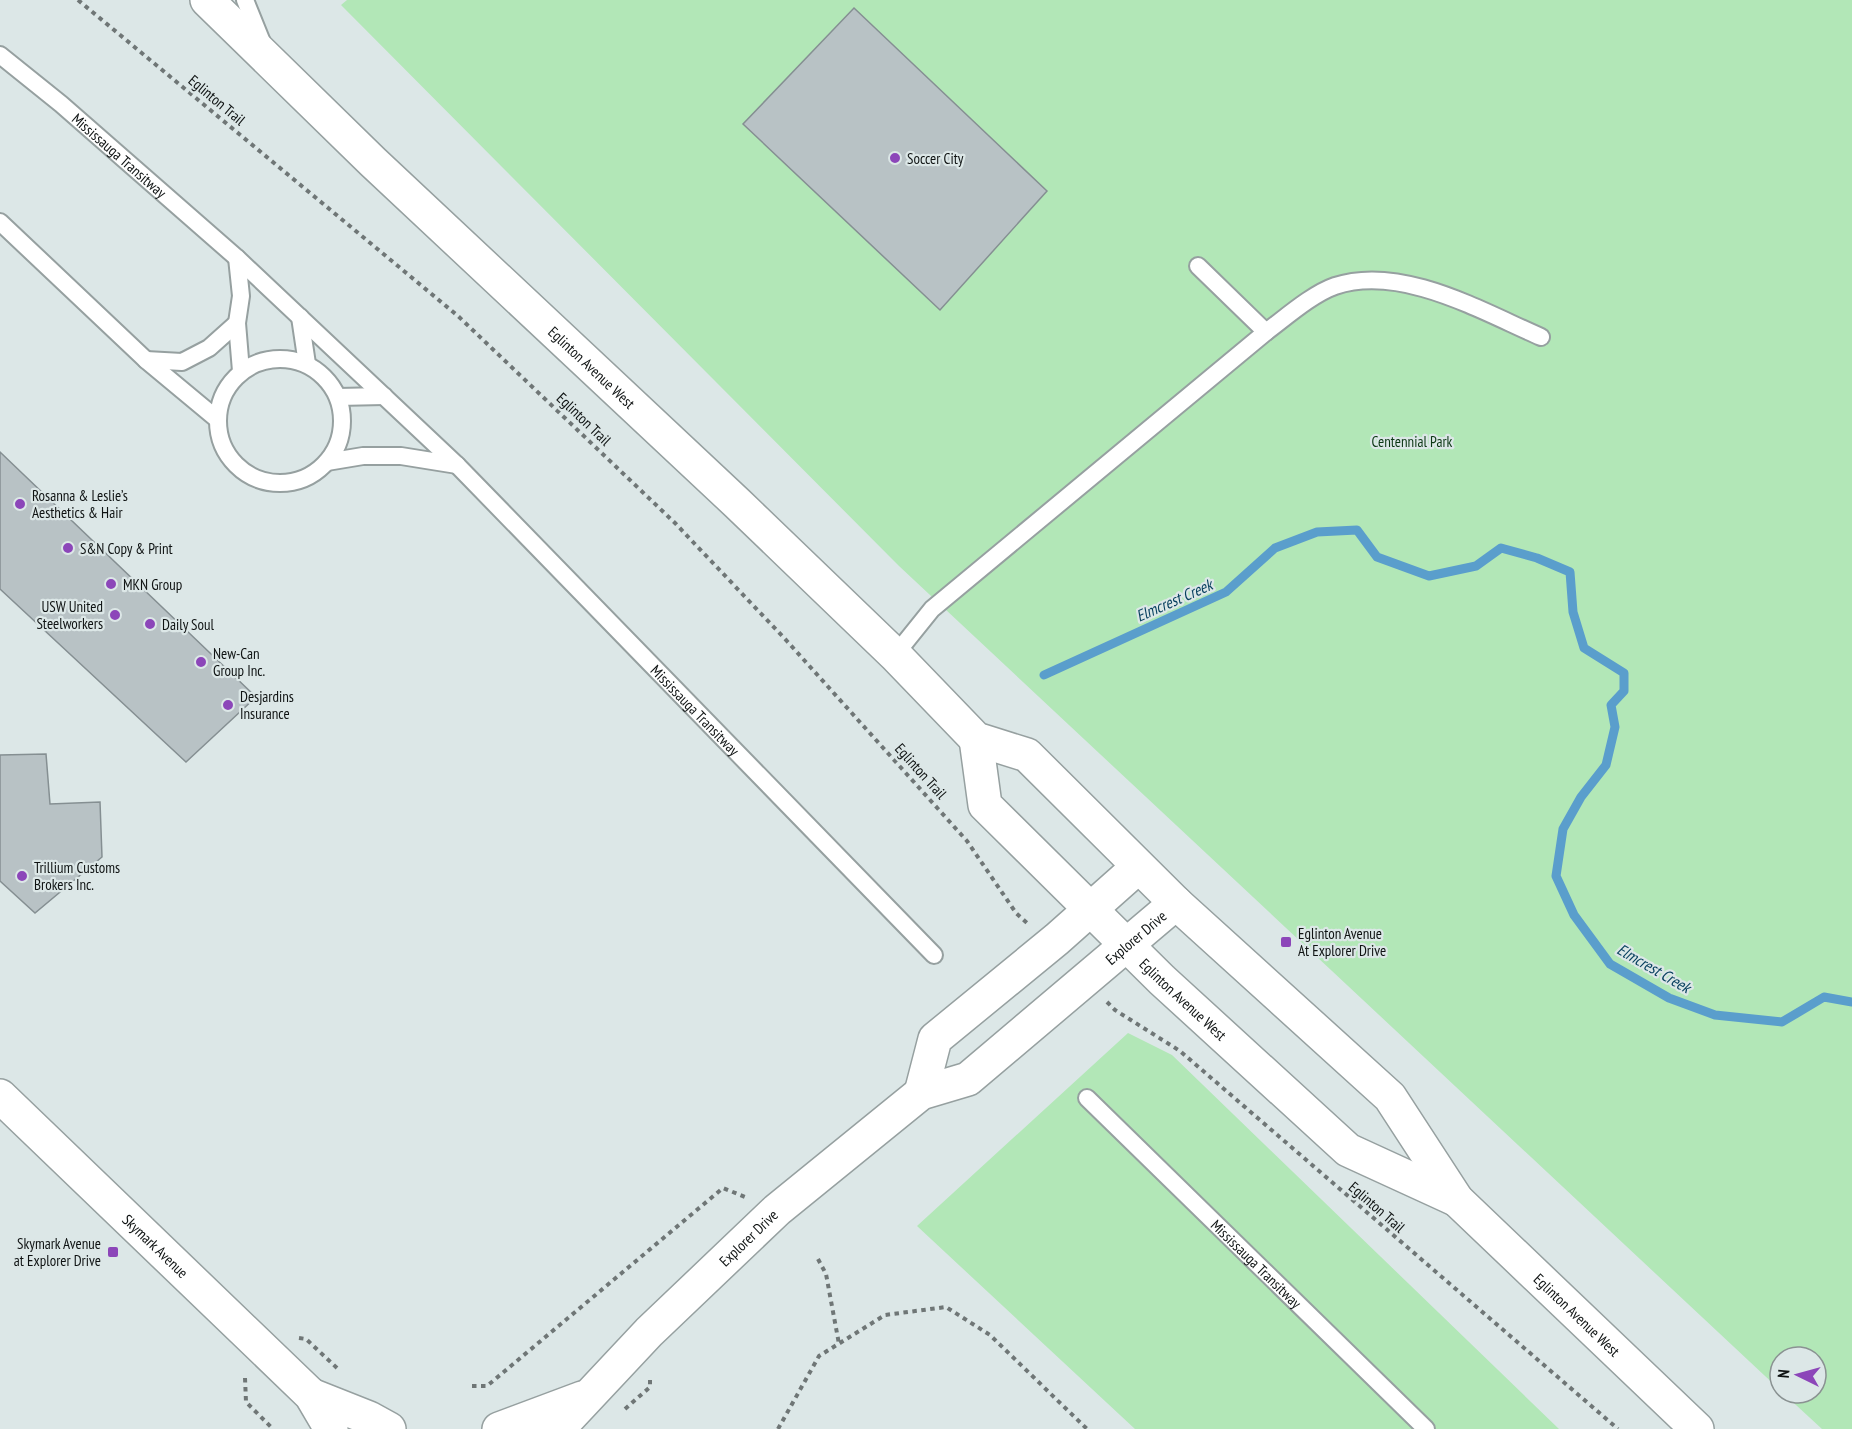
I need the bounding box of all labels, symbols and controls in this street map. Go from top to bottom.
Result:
street label: Eglinton Trail [185,71,250,130]
street label: Mississauga Transitway [68,109,171,202]
place label: Soccer City [907,149,964,168]
marker: Soccer City [888,151,902,165]
street label: Eglinton Avenue West [545,322,639,412]
street label: Eglinton Trail [553,388,616,450]
park label: Centennial Park [1372,432,1453,451]
place label: Rosanna & Leslie’s Aesthetics & Hair [32,486,128,522]
marker: Rosanna & Leslie’s Aesthetics & Hair [13,497,27,511]
place label: S&N Copy & Print [80,539,173,558]
marker: S&N Copy & Print [61,541,75,555]
water label: Elmcrest Creek [1133,574,1217,626]
place label: MKN Group [123,575,182,594]
marker: MKN Group [104,577,118,591]
place label: USW United Steelworkers [36,597,103,633]
marker: USW United Steelworkers [108,608,122,622]
place label: Daily Soul [162,615,214,634]
marker: Daily Soul [143,617,157,631]
place label: New-Can Group Inc. [213,644,266,680]
marker: New-Can Group Inc. [194,655,208,669]
street label: Mississauga Transitway [647,661,744,760]
place label: Desjardins Insurance [240,687,294,723]
marker: Desjardins Insurance [221,698,235,712]
street label: Eglinton Trail [891,739,951,803]
place label: Trillium Customs Brokers Inc. [34,858,120,894]
marker: Trillium Customs Brokers Inc. [15,869,29,883]
street label: Explorer Drive [1101,906,1170,968]
place label: Eglinton Avenue At Explorer Drive [1298,924,1386,960]
marker: Eglinton Avenue At Explorer Drive [1279,935,1293,949]
water label: Elmcrest Creek [1614,939,1696,998]
street label: Eglinton Avenue West [1136,954,1231,1044]
street label: Eglinton Trail [1345,1177,1409,1237]
street label: Explorer Drive [715,1205,782,1270]
street label: Skymark Avenue [119,1210,193,1282]
street label: Mississauga Transitway [1207,1215,1306,1312]
place label: Skymark Avenue at Explorer Drive [14,1234,101,1270]
marker: Skymark Avenue at Explorer Drive [106,1245,120,1259]
street label: Eglinton Avenue West [1530,1269,1624,1360]
north arrow [1768,1345,1828,1405]
text: N [1773,1369,1793,1379]

